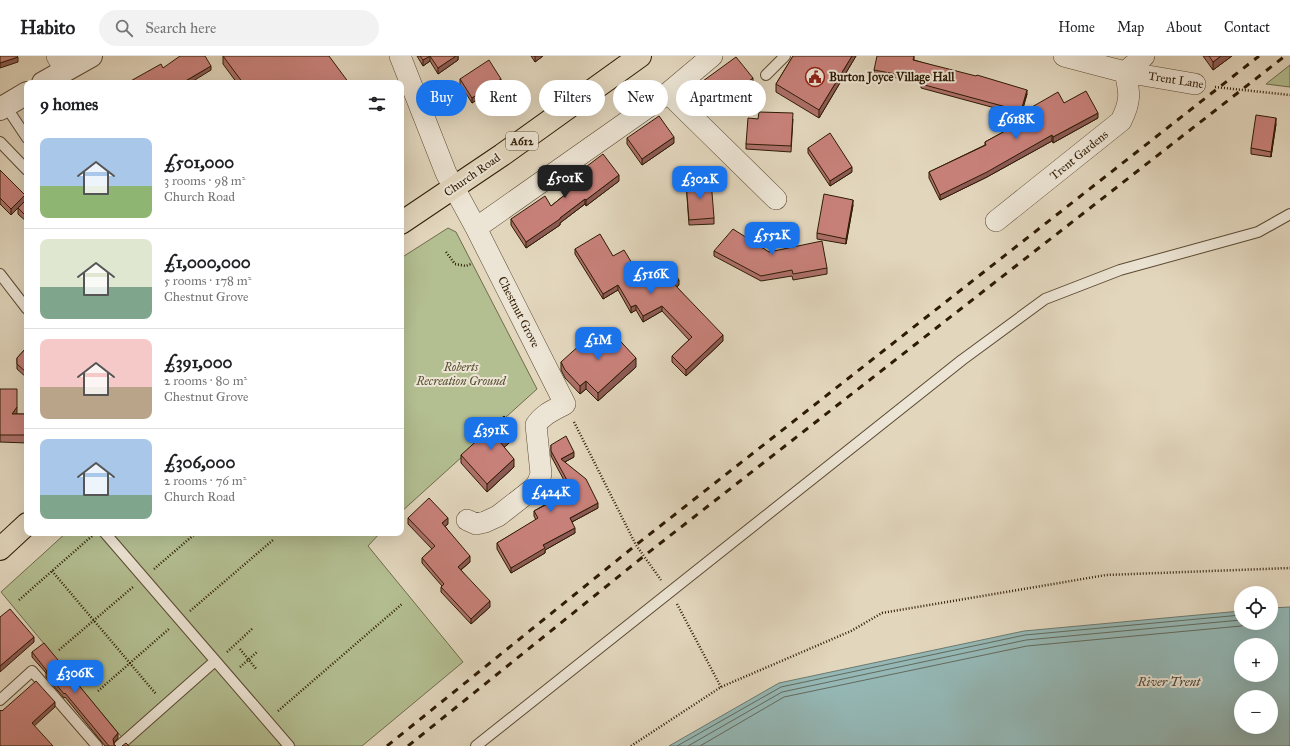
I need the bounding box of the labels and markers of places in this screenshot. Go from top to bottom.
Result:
public building icon: Burton Joyce Village Hall [804,66,826,88]
place label: Burton Joyce Village Hall [829,70,955,85]
pin: £618K [988,106,1044,140]
pin: £501K [537,165,593,199]
pin: £302K [672,166,728,200]
pin: £552K [744,222,800,256]
pin: £516K [623,261,679,295]
pin: £1M [579,327,617,361]
pin: £391K [463,417,519,451]
pin: £424K [523,479,579,513]
pin: £306K [47,660,103,694]

